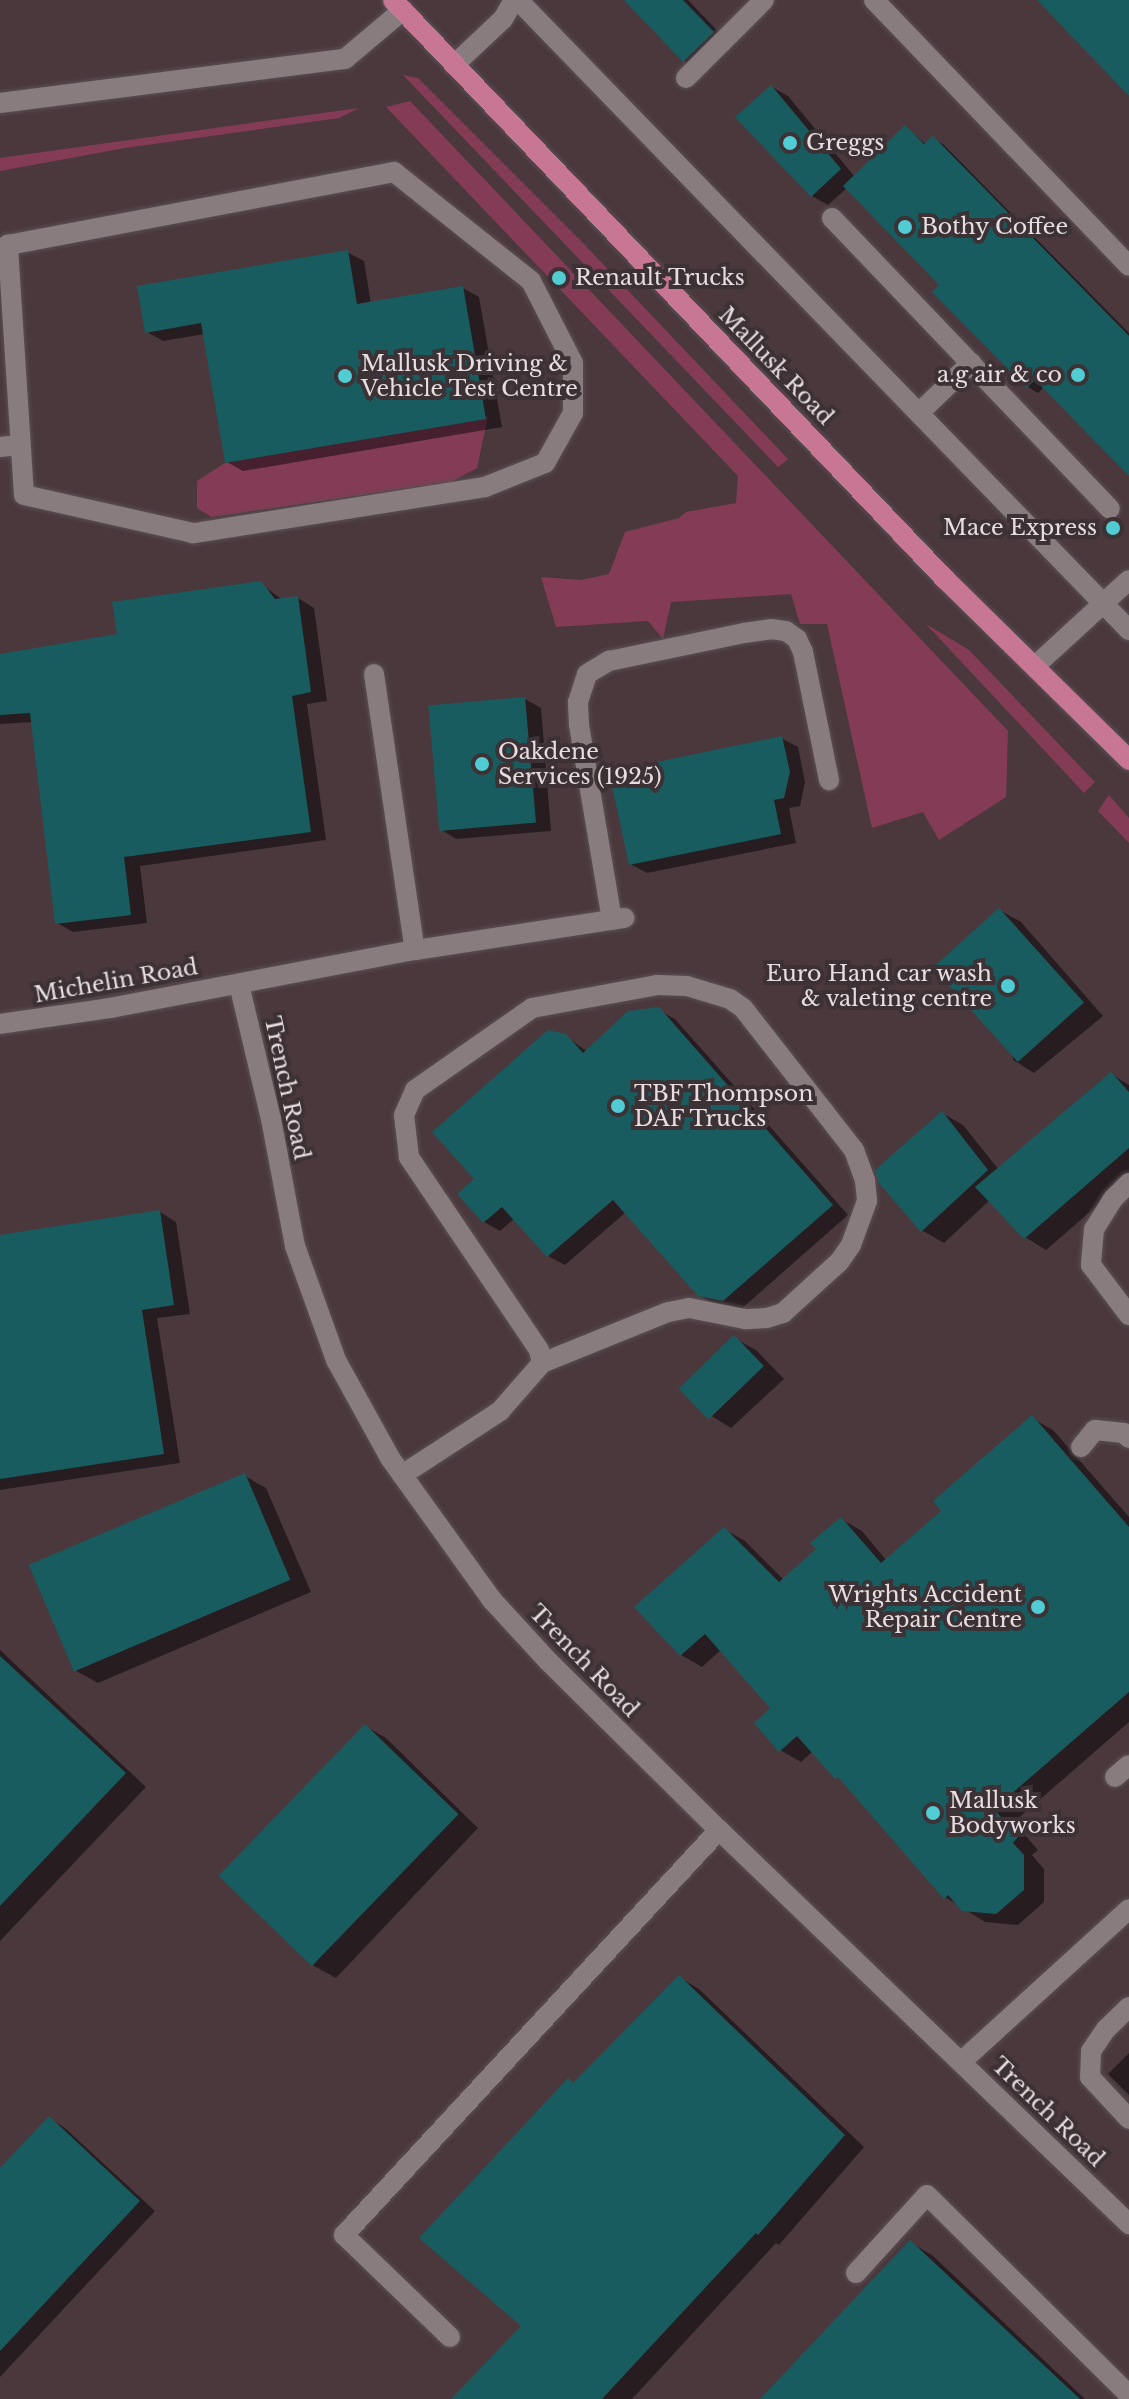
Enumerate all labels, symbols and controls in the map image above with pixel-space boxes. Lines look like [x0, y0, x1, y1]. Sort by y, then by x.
place label: Greggs [806, 130, 884, 156]
marker: Greggs [781, 134, 799, 152]
place label: Bothy Coffee [921, 214, 1069, 240]
marker: Bothy Coffee [896, 218, 914, 236]
place label: Renault Trucks [575, 265, 745, 291]
marker: Renault Trucks [550, 269, 568, 287]
street label: Mallusk Road [713, 302, 839, 430]
place label: Mallusk Driving & Vehicle Test Centre [361, 350, 579, 402]
place label: a.g air & co [936, 362, 1062, 388]
marker: a.g air & co [1069, 366, 1087, 384]
marker: Mallusk Driving & Vehicle Test Centre [336, 367, 354, 385]
place label: Mace Express [943, 515, 1097, 541]
marker: Mace Express [1104, 519, 1122, 537]
place label: Oakdene Services (1925) [498, 738, 662, 790]
marker: Oakdene Services (1925) [473, 755, 491, 773]
street label: Michelin Road [32, 954, 200, 1008]
place label: Euro Hand car wash & valeting centre [765, 960, 992, 1012]
marker: Euro Hand car wash & valeting centre [999, 977, 1017, 995]
street label: Trench Road [259, 1014, 315, 1162]
place label: TBF Thompson DAF Trucks [634, 1080, 815, 1132]
marker: TBF Thompson DAF Trucks [609, 1097, 627, 1115]
place label: Wrights Accident Repair Centre [828, 1581, 1022, 1632]
marker: Wrights Accident Repair Centre [1029, 1598, 1047, 1616]
street label: Trench Road [524, 1599, 644, 1723]
place label: Mallusk Bodyworks [949, 1787, 1076, 1838]
marker: Mallusk Bodyworks [924, 1804, 942, 1822]
street label: Trench Road [986, 2052, 1110, 2172]

